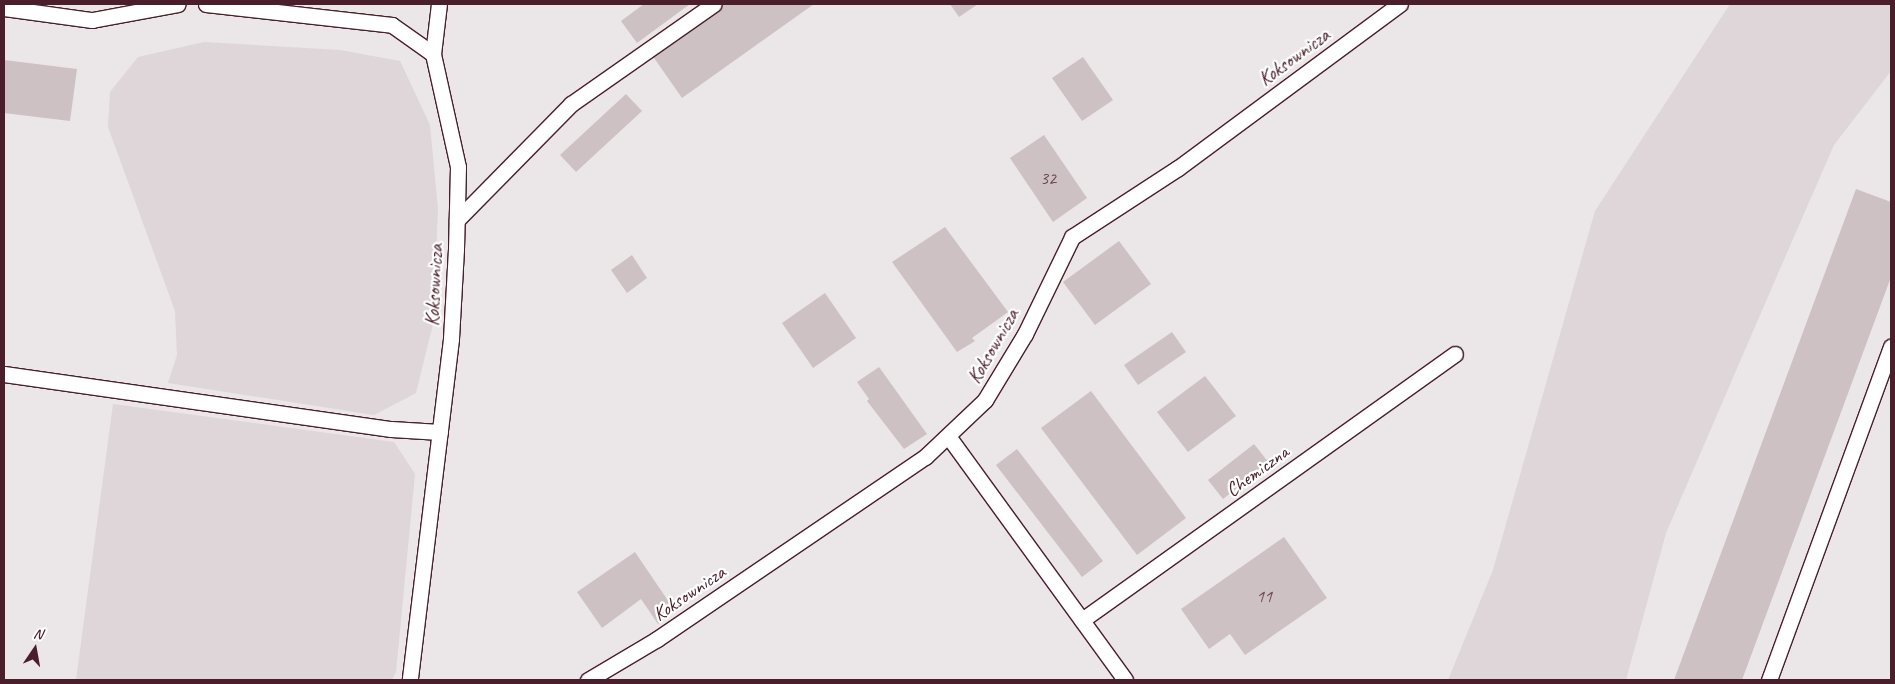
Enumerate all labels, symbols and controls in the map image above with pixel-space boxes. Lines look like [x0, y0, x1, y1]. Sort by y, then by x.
street label: Koksownicza [1254, 23, 1334, 91]
house number: 32 [1040, 167, 1056, 189]
street label: Koksownicza [420, 243, 448, 327]
street label: Koksownicza [962, 304, 1024, 388]
street label: Chemiczna [1221, 440, 1293, 502]
street label: Koksownicza [648, 560, 730, 626]
house number: 11 [1256, 585, 1272, 607]
north arrow [10, 624, 60, 674]
text: N [32, 625, 44, 643]

